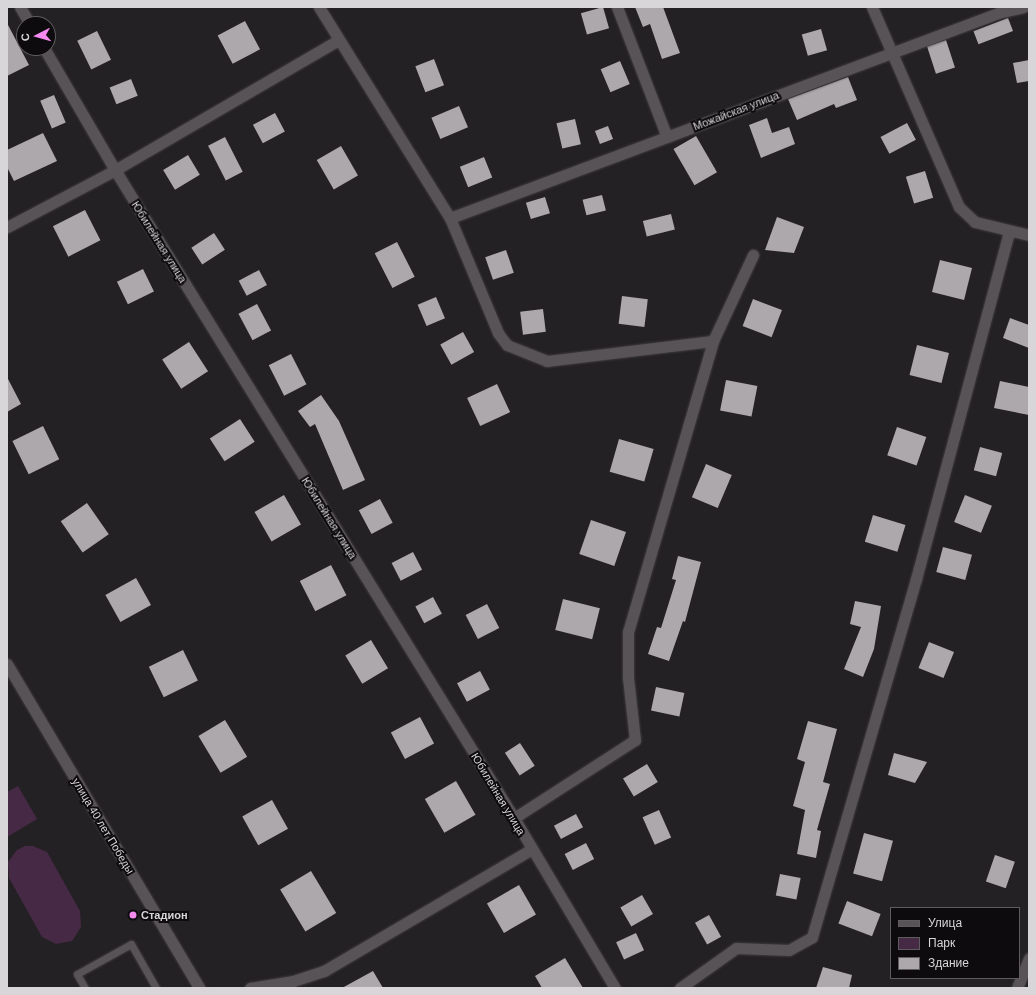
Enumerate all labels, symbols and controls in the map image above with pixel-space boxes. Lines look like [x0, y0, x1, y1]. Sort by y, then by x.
north arrow [16, 16, 56, 56]
text: С [19, 33, 31, 42]
street label: Можайская улица [691, 89, 781, 133]
street label: Юбилейная улица [129, 199, 189, 285]
street label: Юбилейная улица [299, 475, 359, 561]
street label: Юбилейная улица [468, 750, 528, 838]
street label: улица 40 лет Победы [69, 776, 137, 876]
legend [890, 907, 1020, 979]
place label: Стадион [141, 908, 188, 922]
marker: Стадион [128, 910, 138, 920]
text: Улица [928, 916, 962, 930]
text: Парк [928, 936, 955, 950]
text: Здание [928, 956, 969, 970]

